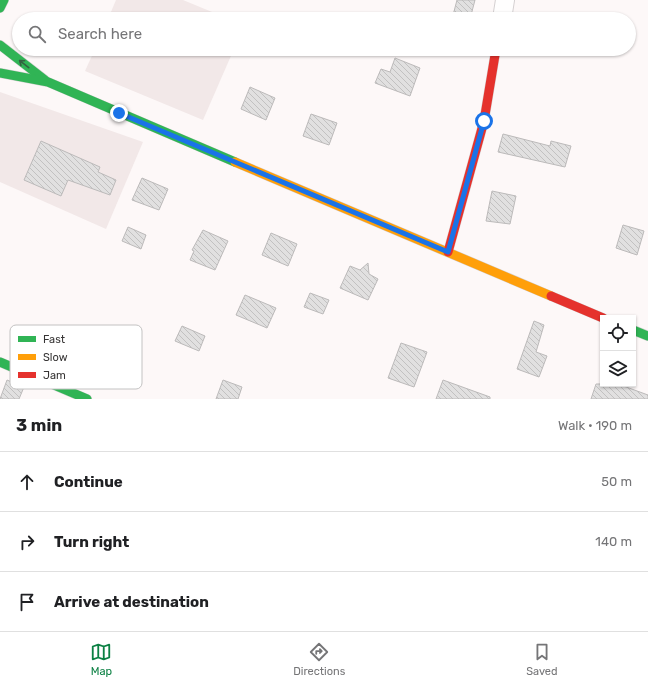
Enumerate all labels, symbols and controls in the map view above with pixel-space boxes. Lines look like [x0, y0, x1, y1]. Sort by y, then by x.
search box [12, 12, 636, 56]
icon: search [26, 23, 48, 45]
text: Search here [58, 25, 142, 43]
one-way arrow [18, 59, 29, 68]
route end [110, 104, 128, 122]
route start [475, 112, 493, 130]
map controls [600, 315, 636, 387]
button: locate [600, 315, 636, 351]
legend [10, 325, 142, 389]
text: Fast [43, 333, 66, 346]
text: Slow [43, 351, 68, 364]
button: layers [600, 351, 636, 387]
text: Jam [43, 369, 66, 382]
text: 3 min [16, 415, 62, 435]
text: Walk · 190 m [558, 418, 632, 433]
icon: ahead [16, 471, 38, 493]
text: Continue [54, 473, 123, 491]
text: 50 m [601, 474, 632, 489]
icon: right [16, 531, 38, 553]
text: Turn right [54, 533, 129, 551]
text: 140 m [595, 534, 632, 549]
icon: arrive [16, 591, 38, 613]
text: Arrive at destination [54, 593, 209, 611]
tab: Map [90, 641, 112, 678]
tab: Directions [293, 641, 345, 678]
tab: Saved [526, 641, 558, 678]

